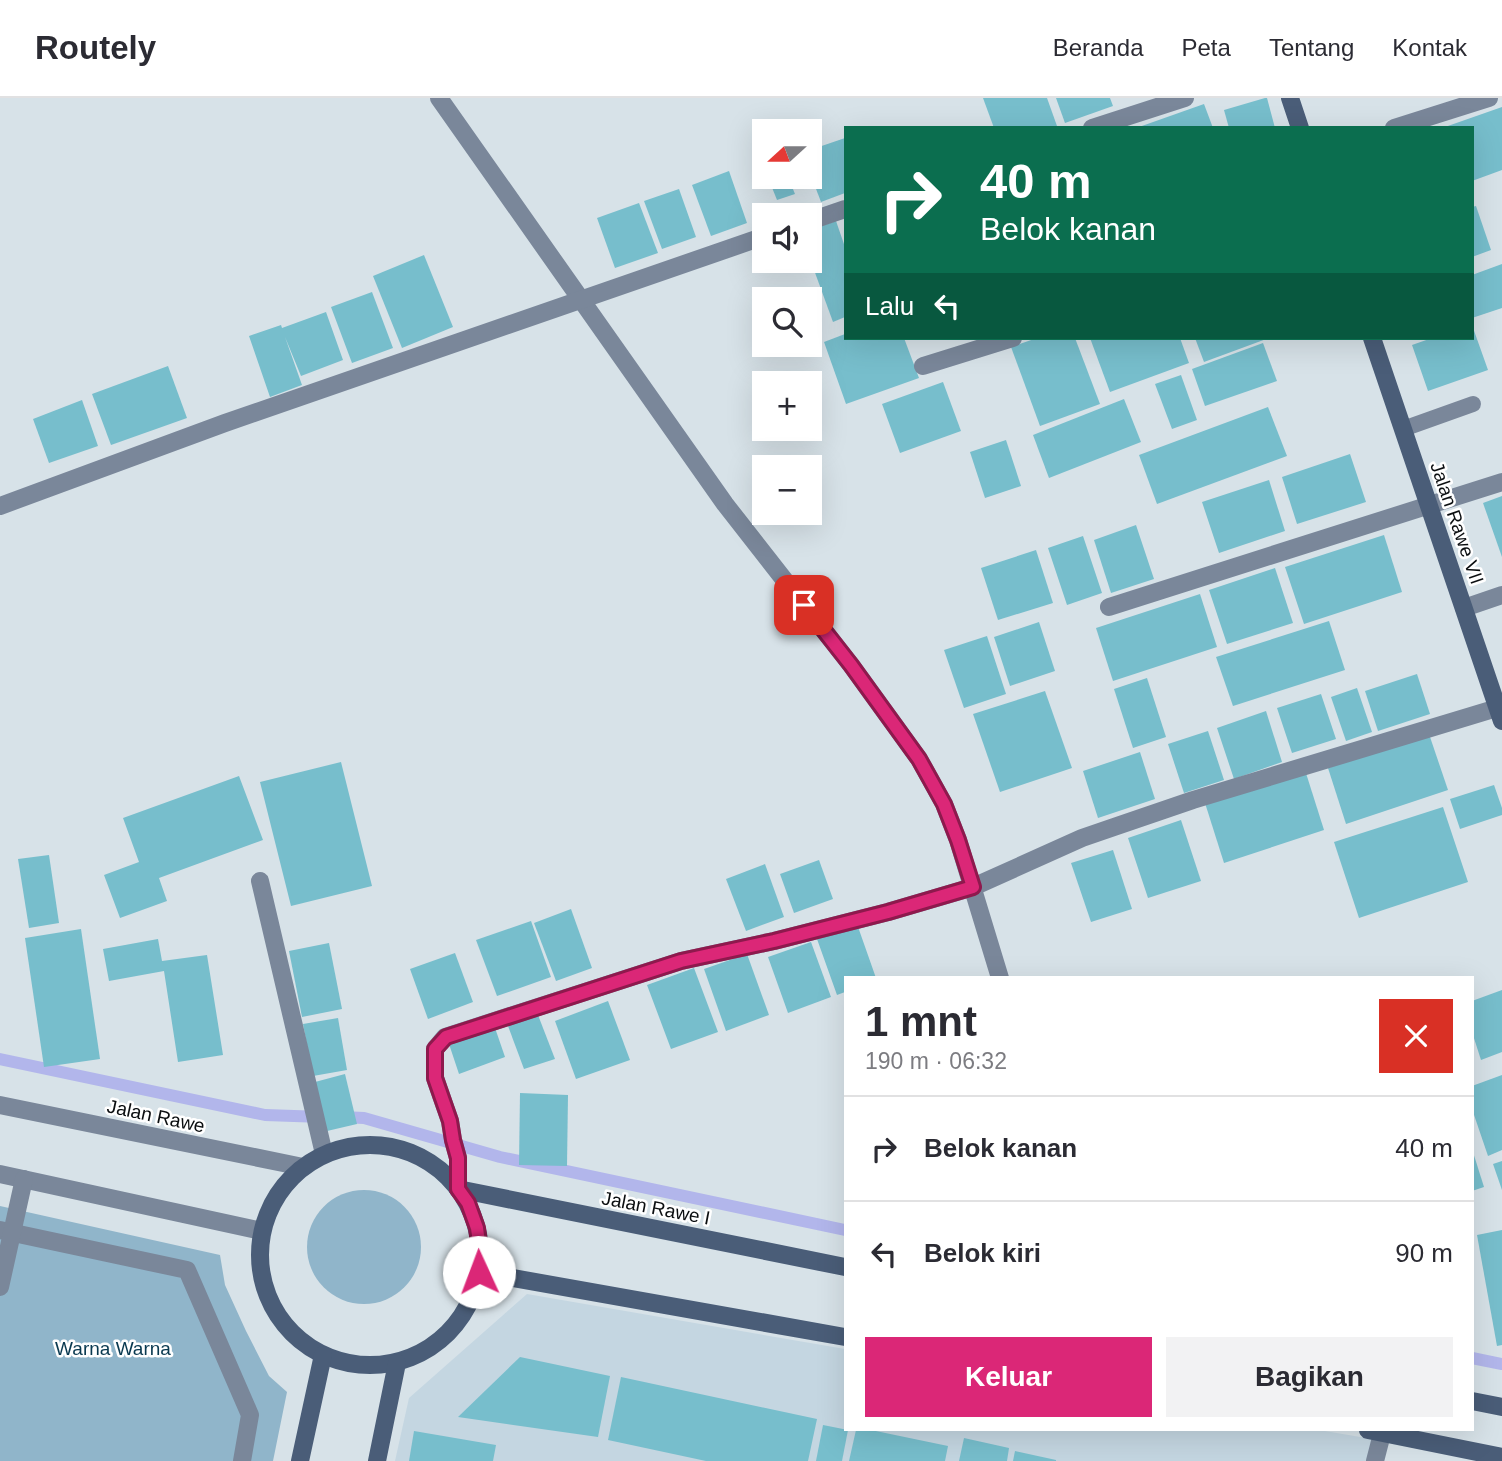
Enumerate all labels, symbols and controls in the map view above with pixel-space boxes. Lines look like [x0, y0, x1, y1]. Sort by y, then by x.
text: Routely [35, 29, 156, 66]
text: Beranda [1053, 34, 1144, 61]
text: Peta [1182, 34, 1231, 61]
text: Tentang [1269, 34, 1354, 61]
text: Kontak [1392, 34, 1467, 61]
north arrow [752, 119, 822, 189]
map controls [752, 119, 822, 525]
icon: right [865, 154, 956, 245]
text: 40 m [980, 154, 1092, 208]
button: sound [752, 203, 822, 273]
text: Belok kanan [980, 211, 1156, 247]
button: search [752, 287, 822, 357]
icon: left [928, 287, 966, 325]
text: Lalu [865, 291, 914, 321]
button: + [752, 371, 822, 441]
button: − [752, 455, 822, 525]
street label: Jalan Rawe VII [1426, 459, 1488, 587]
pin [774, 575, 834, 635]
icon: arrive [785, 586, 823, 624]
text: 1 mnt [865, 998, 977, 1045]
button: close [1379, 999, 1453, 1073]
text: 190 m · 06:32 [865, 1048, 1007, 1074]
street label: Jalan Rawe [105, 1095, 207, 1137]
icon: right [865, 1130, 903, 1168]
text: Belok kanan [924, 1133, 1077, 1163]
text: 40 m [1395, 1133, 1453, 1163]
street label: Jalan Rawe I [600, 1187, 712, 1229]
position arrow [442, 1235, 516, 1309]
icon: left [865, 1235, 903, 1273]
text: Belok kiri [924, 1238, 1041, 1268]
text: 90 m [1395, 1238, 1453, 1268]
button: Keluar [865, 1337, 1152, 1417]
button: Bagikan [1166, 1337, 1453, 1417]
park label: Warna Warna [55, 1338, 171, 1359]

